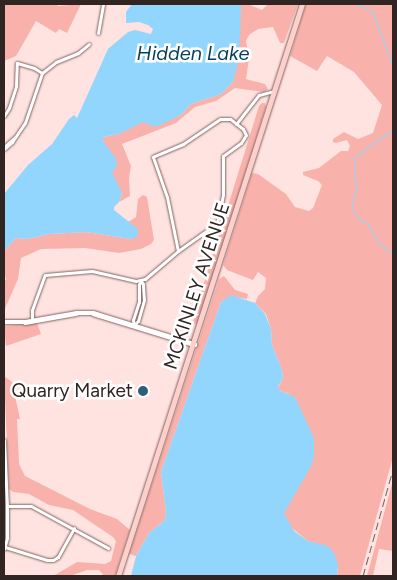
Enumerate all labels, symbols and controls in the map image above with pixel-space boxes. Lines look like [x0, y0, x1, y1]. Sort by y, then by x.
water label: Hidden Lake [137, 41, 249, 65]
street label: MCKINLEY AVENUE [159, 200, 235, 372]
place label: Quarry Market [12, 380, 133, 402]
marker: Quarry Market [137, 385, 149, 397]

